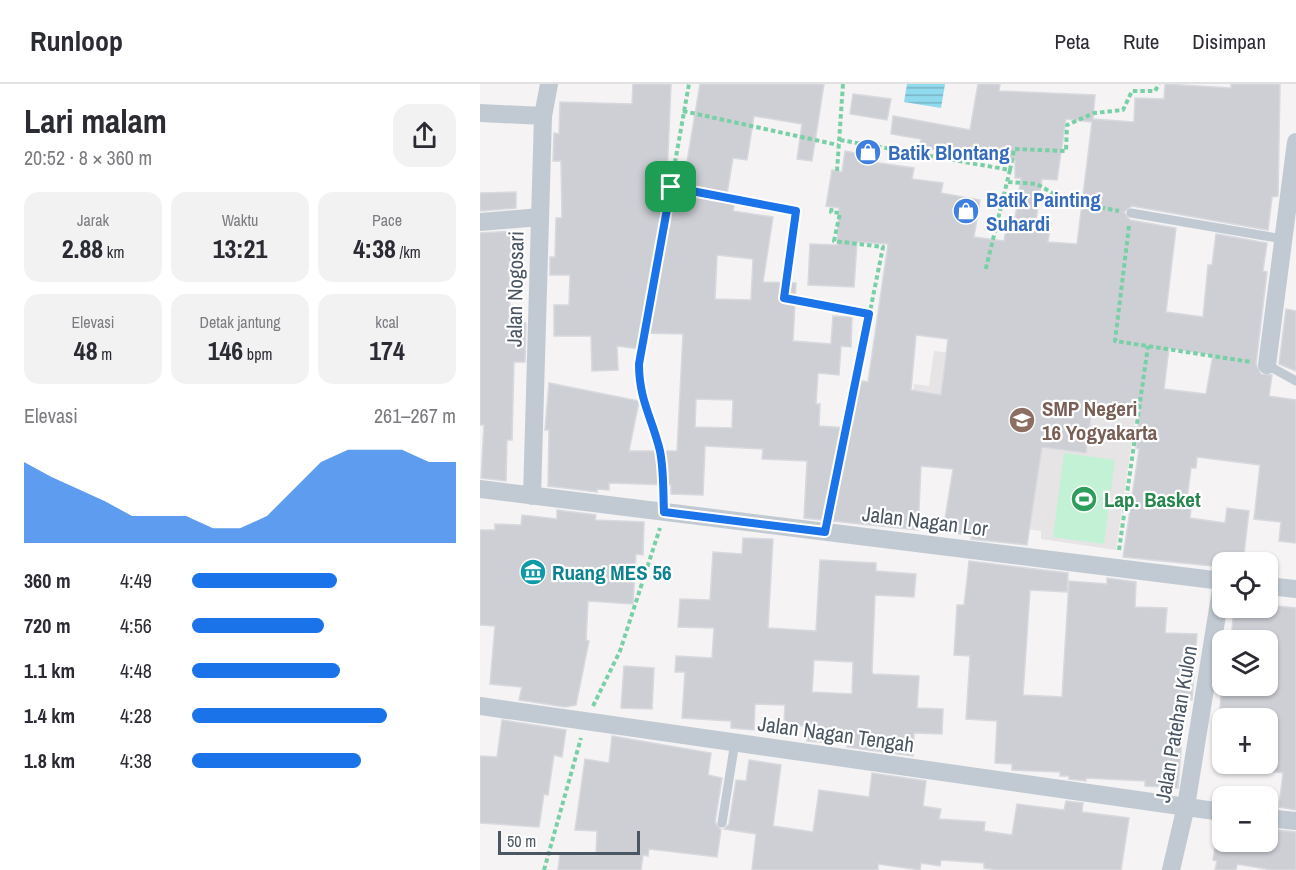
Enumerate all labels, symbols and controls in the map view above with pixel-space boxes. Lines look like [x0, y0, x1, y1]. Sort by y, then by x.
text: Runloop [30, 22, 123, 60]
text: Peta [1054, 27, 1090, 56]
text: Rute [1123, 27, 1159, 56]
text: Disimpan [1192, 27, 1266, 56]
text: Lari malam [24, 99, 167, 143]
button: share [393, 104, 456, 167]
shop icon: Batik Blontang [853, 137, 883, 167]
place label: Batik Blontang [888, 138, 1010, 167]
text: 20:52 · 8 × 360 m [24, 144, 152, 171]
pin [645, 161, 696, 212]
icon: arrive [654, 170, 687, 203]
place label: Batik Painting Suhardi [986, 185, 1101, 238]
shop icon: Batik Painting Suhardi [951, 196, 981, 226]
text: Jarak [77, 209, 109, 231]
text: Waktu [222, 209, 258, 231]
text: Pace [372, 209, 402, 231]
text: 2.88 [62, 231, 103, 266]
text: 13:21 [213, 231, 267, 266]
text: 4:38 [353, 231, 396, 266]
street label: Jalan Nogosari [499, 231, 531, 347]
text: km [103, 241, 124, 263]
text: /km [396, 241, 421, 263]
text: Elevasi [71, 311, 115, 333]
text: Detak jantung [200, 311, 280, 333]
text: kcal [375, 311, 399, 333]
text: 48 [74, 333, 98, 368]
text: 146 [208, 333, 243, 368]
text: 174 [369, 333, 405, 368]
text: m [98, 343, 112, 365]
text: bpm [243, 343, 272, 365]
place label: SMP Negeri 16 Yogyakarta [1042, 394, 1158, 447]
text: Elevasi [24, 402, 78, 429]
text: 261–267 m [374, 402, 456, 429]
school or university icon: SMP Negeri 16 Yogyakarta [1007, 405, 1037, 435]
sports icon: Lap. Basket [1069, 484, 1099, 514]
place label: Lap. Basket [1104, 485, 1201, 514]
street label: Jalan Nagan Lor [861, 499, 990, 543]
map controls [1212, 552, 1278, 852]
button: locate [1212, 552, 1278, 618]
museum icon: Ruang MES 56 [518, 557, 548, 587]
place label: Ruang MES 56 [552, 558, 672, 587]
text: 360 m [24, 567, 71, 594]
text: 4:49 [120, 567, 152, 594]
text: 720 m [24, 612, 71, 639]
text: 4:56 [120, 612, 152, 639]
button: layers [1212, 630, 1278, 696]
street label: Jalan Patehan Kulon [1148, 643, 1204, 805]
text: 1.1 km [24, 657, 75, 684]
text: 4:48 [120, 657, 152, 684]
text: 1.4 km [24, 702, 75, 729]
text: 4:28 [120, 702, 152, 729]
button: + [1212, 708, 1278, 774]
street label: Jalan Nagan Tengah [756, 709, 916, 759]
text: 1.8 km [24, 747, 75, 774]
text: 4:38 [120, 747, 152, 774]
button: − [1212, 786, 1278, 852]
scale bar [498, 828, 640, 856]
text: 50 m [507, 830, 536, 852]

